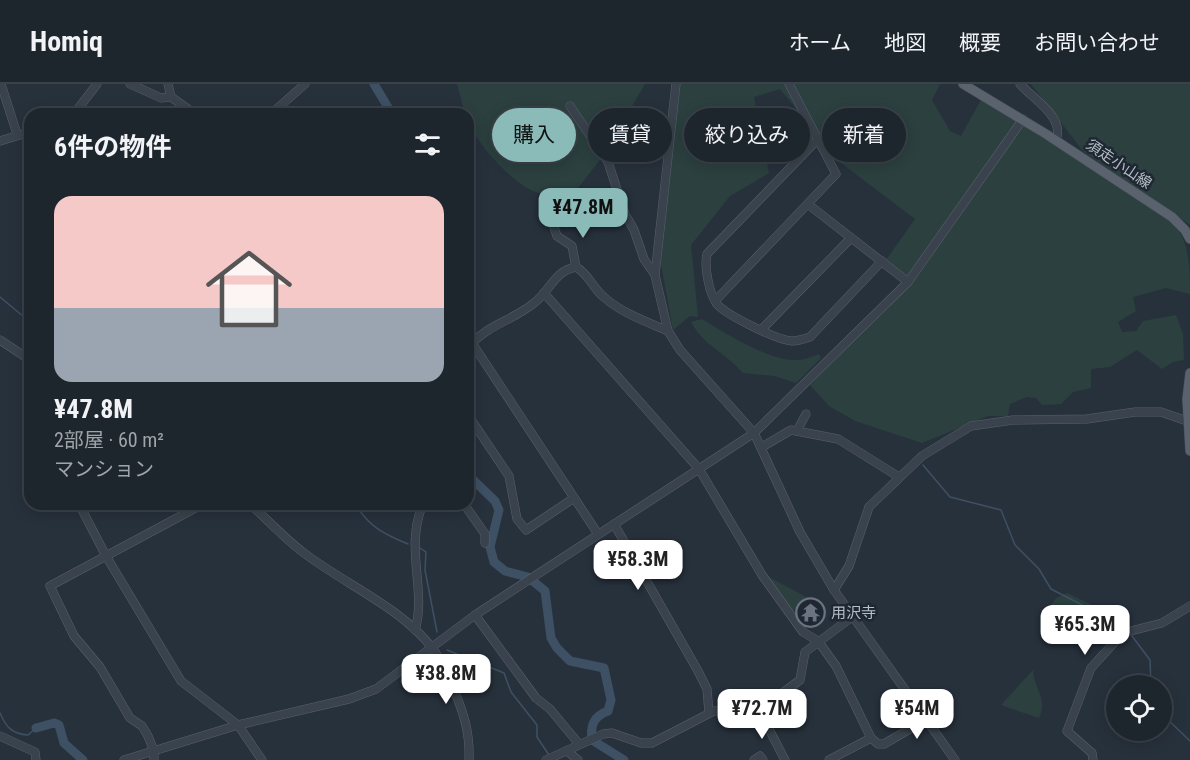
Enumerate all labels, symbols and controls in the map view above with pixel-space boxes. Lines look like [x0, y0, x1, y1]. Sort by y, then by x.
text: Homiq [30, 25, 103, 58]
text: ホーム [789, 31, 851, 55]
text: 地図 [884, 31, 926, 55]
text: 概要 [959, 31, 1001, 55]
text: お問い合わせ [1034, 31, 1160, 55]
chip: 購入 [492, 108, 576, 162]
chip: 賃貸 [588, 108, 672, 162]
chip: 絞り込み [684, 108, 810, 162]
chip: 新着 [822, 108, 906, 162]
icon: filters [411, 128, 444, 161]
text: 6件の物件 [54, 132, 171, 162]
street label: 須走小山線 [1083, 136, 1155, 192]
pin: ¥47.8M [534, 188, 632, 239]
text: ¥47.8M [553, 195, 613, 219]
icon: home [195, 235, 303, 343]
text: ¥47.8M [54, 394, 133, 424]
text: 2部屋 · 60 m² [54, 428, 164, 452]
text: マンション [54, 457, 154, 481]
pin: ¥58.3M [589, 540, 687, 591]
text: ¥58.3M [608, 547, 668, 571]
temple icon: 用沢寺 [794, 597, 826, 629]
place label: 用沢寺 [831, 604, 876, 622]
pin: ¥65.3M [1036, 605, 1134, 656]
text: ¥65.3M [1055, 612, 1115, 636]
pin: ¥38.8M [397, 654, 495, 705]
text: ¥38.8M [416, 661, 476, 685]
map controls [1106, 675, 1172, 741]
button: locate [1106, 675, 1172, 741]
pin: ¥72.7M [713, 689, 811, 740]
pin: ¥54M [881, 689, 953, 740]
text: ¥72.7M [732, 696, 792, 720]
text: ¥54M [895, 696, 939, 720]

